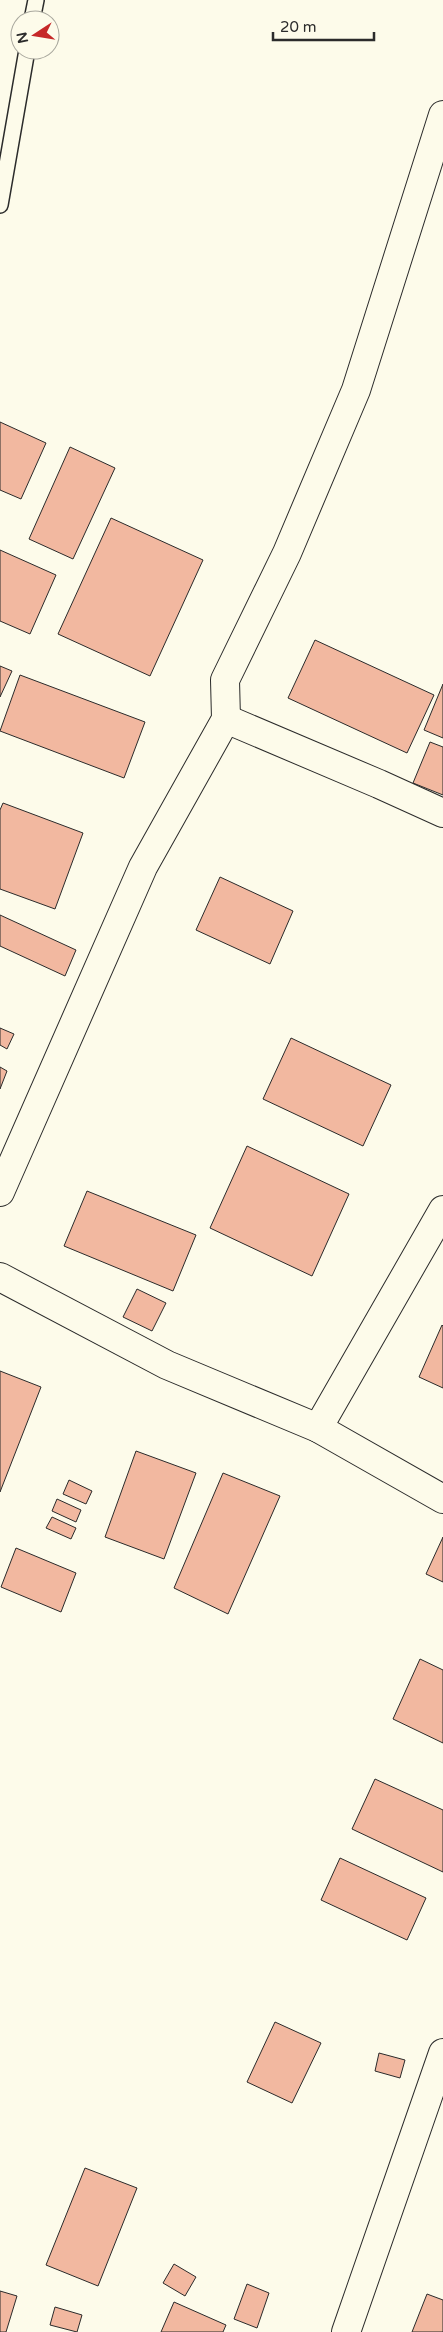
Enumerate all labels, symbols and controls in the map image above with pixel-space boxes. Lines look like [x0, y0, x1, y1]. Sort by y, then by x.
north arrow [10, 10, 60, 60]
scale bar [273, 10, 374, 42]
text: 20 m [280, 18, 317, 36]
text: N [13, 30, 32, 45]

